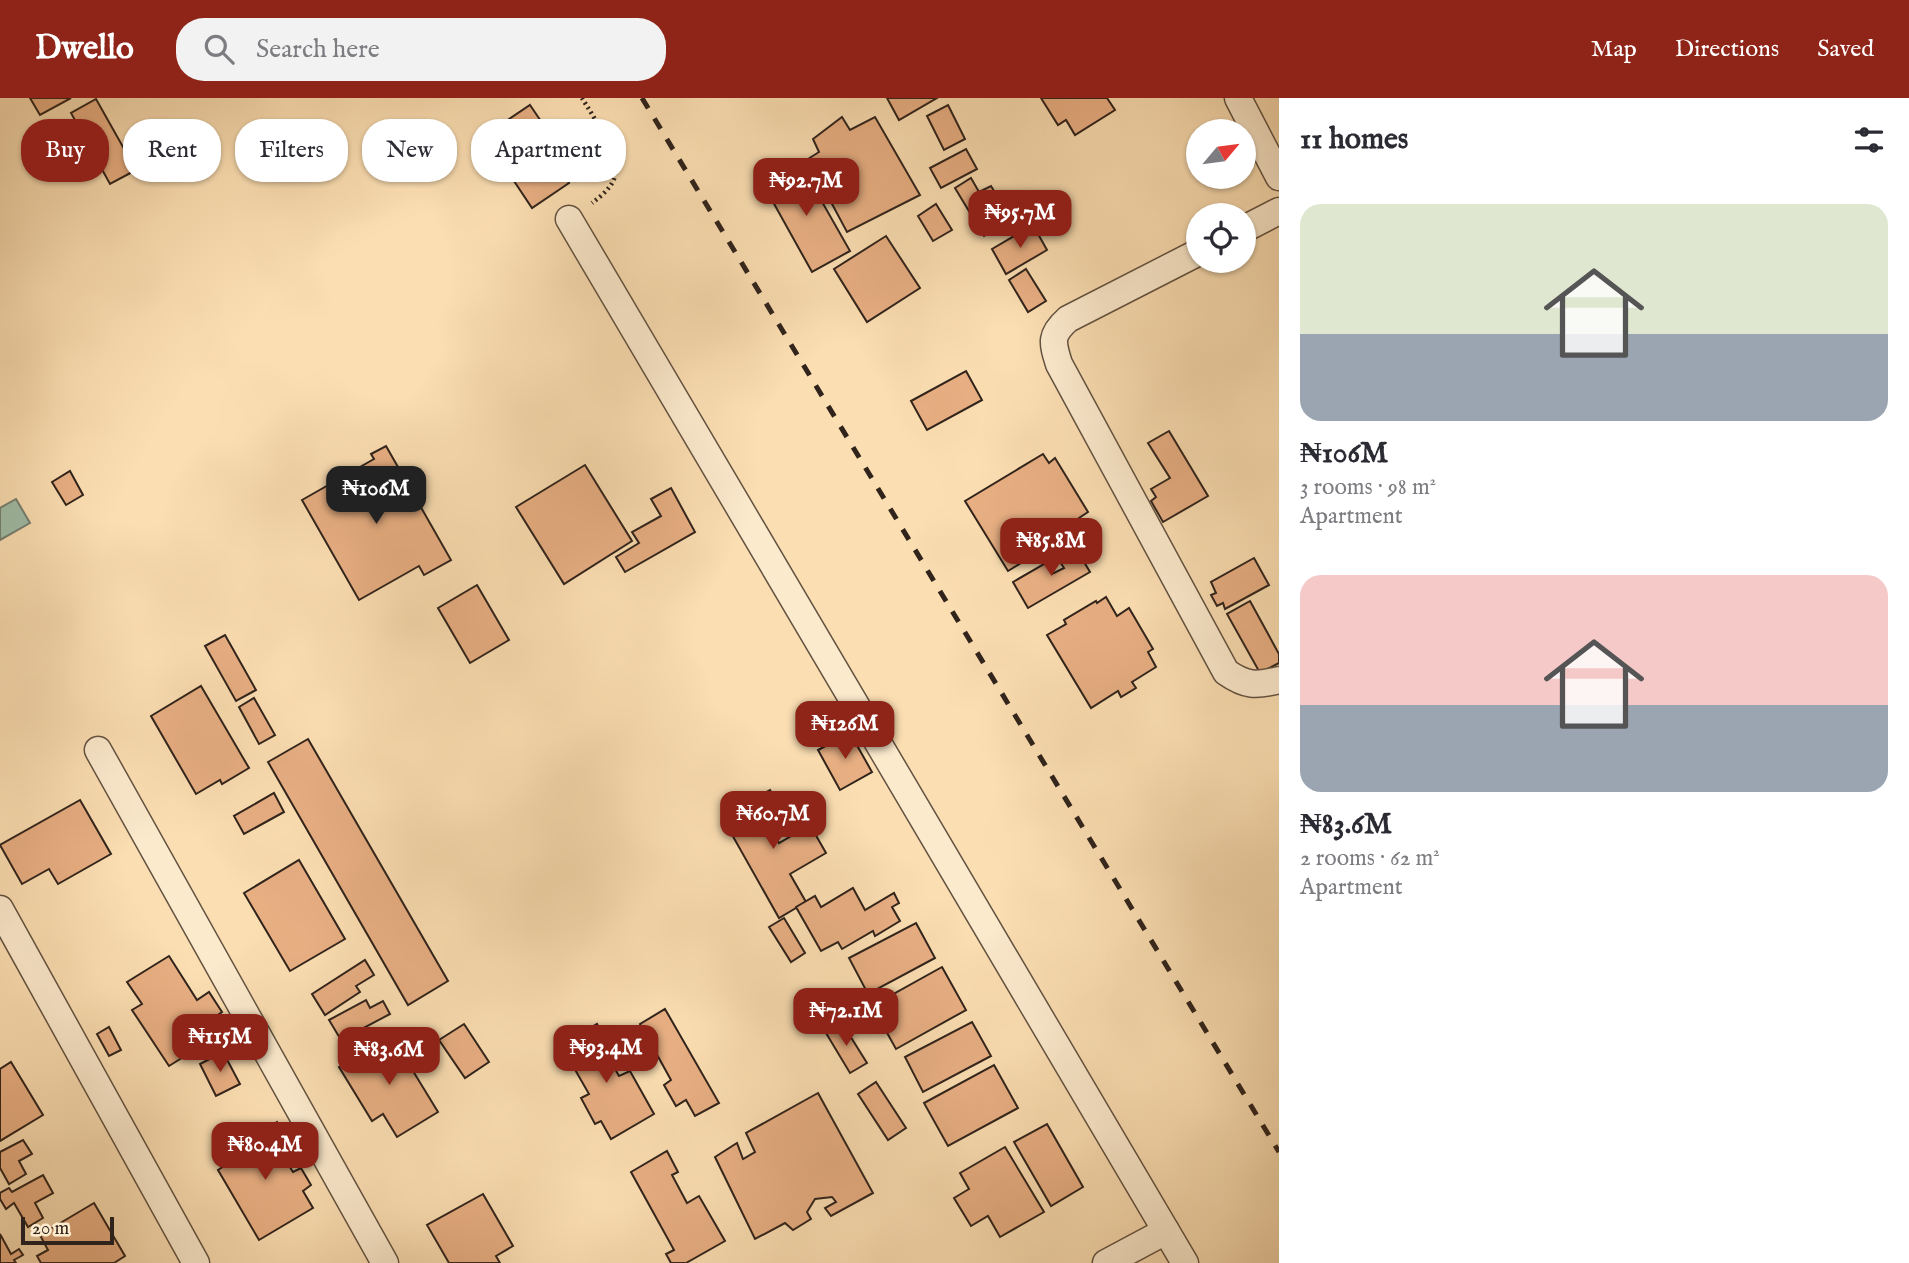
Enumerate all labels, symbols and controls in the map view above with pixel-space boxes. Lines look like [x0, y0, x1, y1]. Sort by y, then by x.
search box [176, 18, 666, 81]
text: Dwello [35, 28, 134, 70]
icon: search [200, 30, 238, 68]
text: Search here [256, 33, 380, 66]
text: Map [1591, 34, 1637, 65]
text: Directions [1675, 34, 1779, 65]
text: Saved [1817, 34, 1874, 65]
chip: Buy [21, 119, 109, 182]
chip: Rent [123, 119, 221, 182]
chip: Filters [235, 119, 348, 182]
chip: New [362, 119, 457, 182]
chip: Apartment [471, 119, 626, 182]
north arrow [1186, 119, 1256, 189]
map controls [1186, 119, 1256, 273]
text: 11 homes [1300, 121, 1408, 159]
icon: filters [1850, 121, 1888, 159]
pin: ₦92.7M [749, 158, 863, 218]
text: ₦92.7M [769, 166, 843, 195]
pin: ₦95.7M [963, 190, 1077, 250]
text: ₦95.7M [984, 198, 1056, 227]
button: locate [1186, 203, 1256, 273]
icon: home [1531, 250, 1657, 376]
text: ₦106M [1300, 435, 1388, 473]
pin: ₦106M [327, 466, 425, 526]
text: 3 rooms · 98 m² [1300, 473, 1436, 502]
text: ₦106M [342, 474, 410, 503]
text: Apartment [1300, 502, 1403, 531]
pin: ₦85.8M [994, 518, 1108, 578]
text: ₦85.8M [1016, 526, 1086, 555]
icon: home [1531, 621, 1657, 747]
pin: ₦126M [796, 702, 894, 761]
text: ₦126M [811, 709, 879, 738]
pin: ₦60.7M [716, 792, 830, 851]
text: ₦60.7M [736, 799, 810, 828]
text: ₦83.6M [1300, 806, 1392, 844]
text: 2 rooms · 62 m² [1300, 844, 1440, 873]
text: Apartment [1300, 873, 1403, 902]
pin: ₦72.1M [789, 988, 903, 1048]
text: ₦72.1M [809, 996, 883, 1025]
pin: ₦115M [171, 1014, 269, 1074]
text: ₦115M [188, 1022, 252, 1051]
pin: ₦93.4M [549, 1026, 663, 1085]
pin: ₦83.6M [332, 1028, 446, 1087]
text: ₦93.4M [569, 1033, 643, 1062]
text: ₦83.6M [354, 1035, 424, 1064]
pin: ₦80.4M [208, 1122, 322, 1182]
text: ₦80.4M [228, 1130, 302, 1159]
scale bar [21, 1214, 114, 1246]
text: 20 m [32, 1217, 69, 1241]

